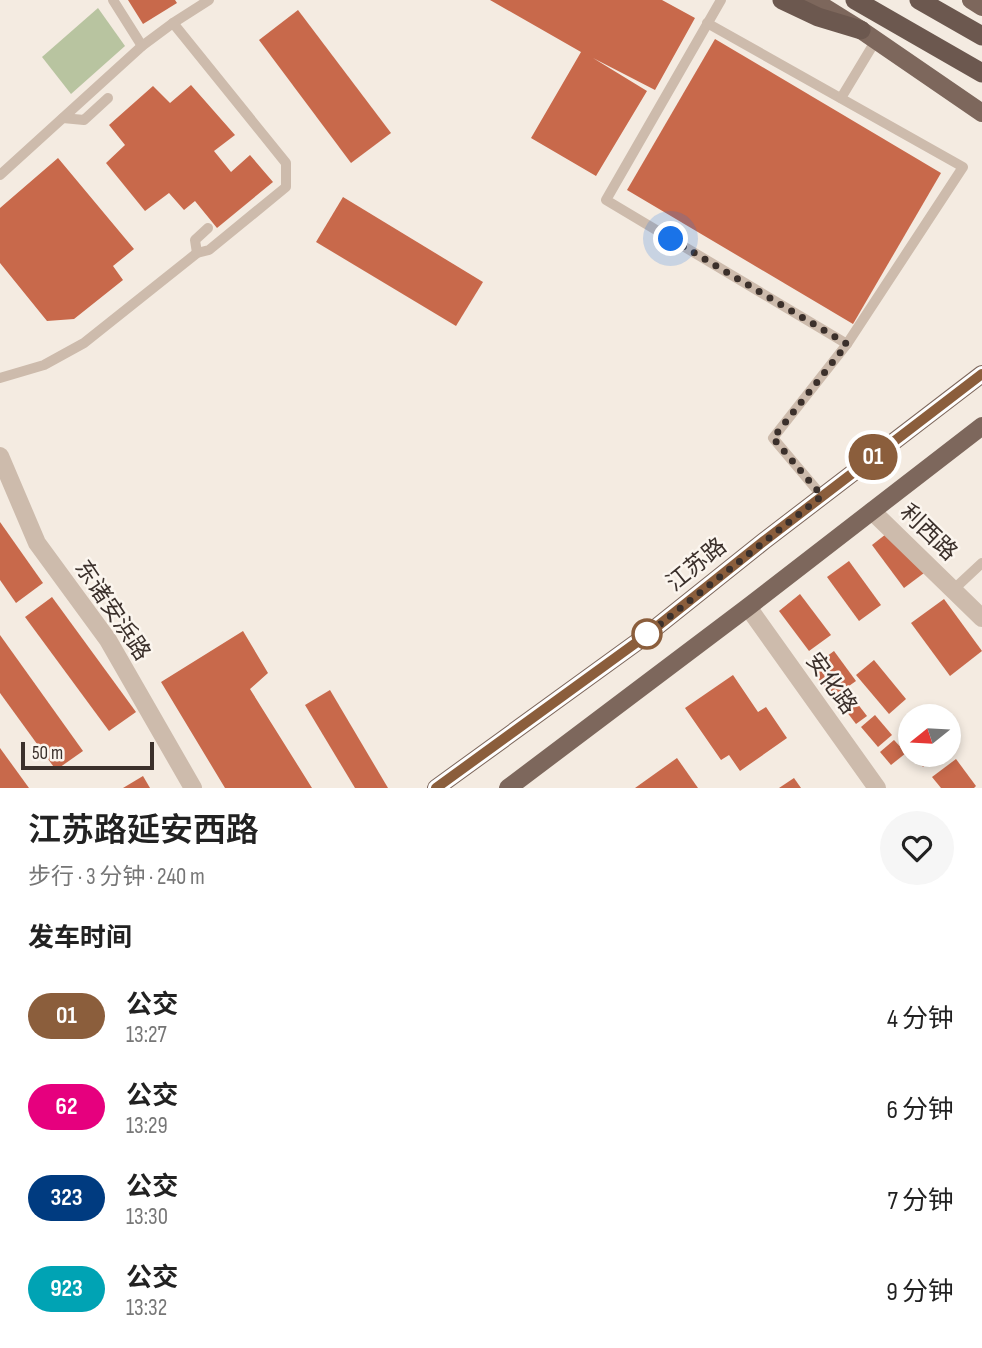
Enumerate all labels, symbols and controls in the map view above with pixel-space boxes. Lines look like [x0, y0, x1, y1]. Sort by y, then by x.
your location [653, 221, 688, 256]
line badge: 01 [842, 434, 904, 480]
text: 01 [863, 442, 883, 471]
street label: 利西路 [894, 499, 963, 567]
street label: 江苏路 [661, 532, 732, 597]
street label: 东诸安浜路 [68, 555, 156, 666]
unlabelled marker [632, 619, 662, 649]
street label: 安化路 [800, 647, 863, 720]
north arrow [898, 704, 961, 766]
map controls [898, 704, 961, 767]
scale bar [21, 739, 154, 771]
text: 50 m [32, 742, 63, 765]
text: 江苏路延安西路 [28, 811, 259, 851]
button: heart [880, 811, 954, 885]
text: 步行 · 3 分钟 · 240 m [28, 863, 205, 891]
text: 发车时间 [28, 923, 132, 954]
text: 公交 [126, 990, 178, 1021]
text: 01 [56, 1001, 77, 1030]
text: 4 分钟 [887, 1004, 954, 1035]
text: 13:27 [126, 1021, 167, 1049]
text: 公交 [126, 1081, 178, 1112]
text: 62 [56, 1092, 77, 1121]
text: 6 分钟 [886, 1095, 954, 1126]
text: 13:29 [126, 1112, 168, 1140]
text: 公交 [126, 1172, 178, 1203]
text: 323 [50, 1183, 83, 1212]
text: 7 分钟 [887, 1186, 954, 1217]
text: 13:30 [126, 1203, 168, 1231]
text: 公交 [126, 1263, 178, 1294]
text: 923 [50, 1274, 83, 1303]
text: 9 分钟 [886, 1277, 954, 1308]
text: 13:32 [126, 1294, 167, 1322]

